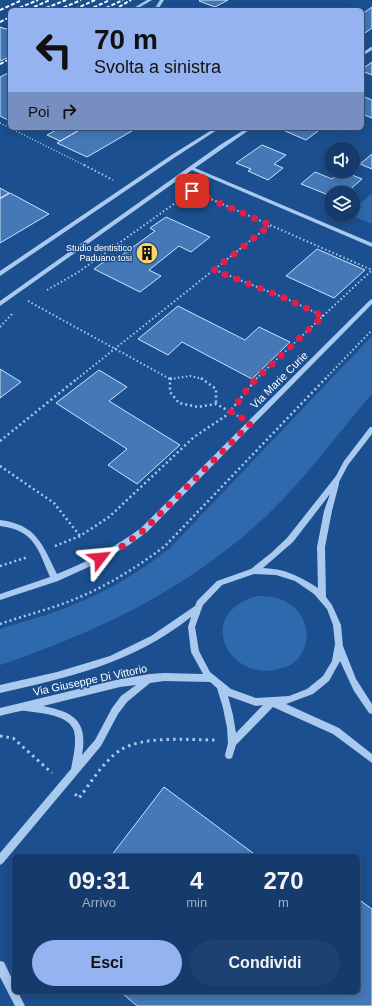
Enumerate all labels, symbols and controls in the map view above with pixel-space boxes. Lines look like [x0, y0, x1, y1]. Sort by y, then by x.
icon: left [28, 24, 80, 76]
text: 70 m [94, 24, 158, 55]
text: Svolta a sinistra [94, 57, 221, 77]
icon: right [58, 100, 80, 122]
text: Poi [28, 103, 50, 120]
map controls [324, 142, 360, 222]
button: sound [324, 142, 360, 178]
pin [175, 174, 209, 208]
icon: arrive [181, 180, 203, 202]
button: layers [324, 186, 360, 222]
building icon: Studio dentistico Paduano tosi [134, 240, 160, 266]
place label: Studio dentistico Paduano tosi [66, 243, 132, 263]
street label: Via Marie Curie [248, 349, 310, 411]
position arrow [79, 537, 121, 579]
street label: Via Giuseppe Di Vittorio [32, 662, 148, 698]
text: 09:31 [68, 867, 130, 894]
text: 4 [190, 867, 203, 894]
text: 270 [264, 867, 304, 894]
text: Arrivo [82, 895, 116, 910]
text: min [186, 895, 207, 910]
text: m [278, 895, 289, 910]
button: Esci [32, 940, 182, 986]
button: Condividi [190, 940, 340, 986]

